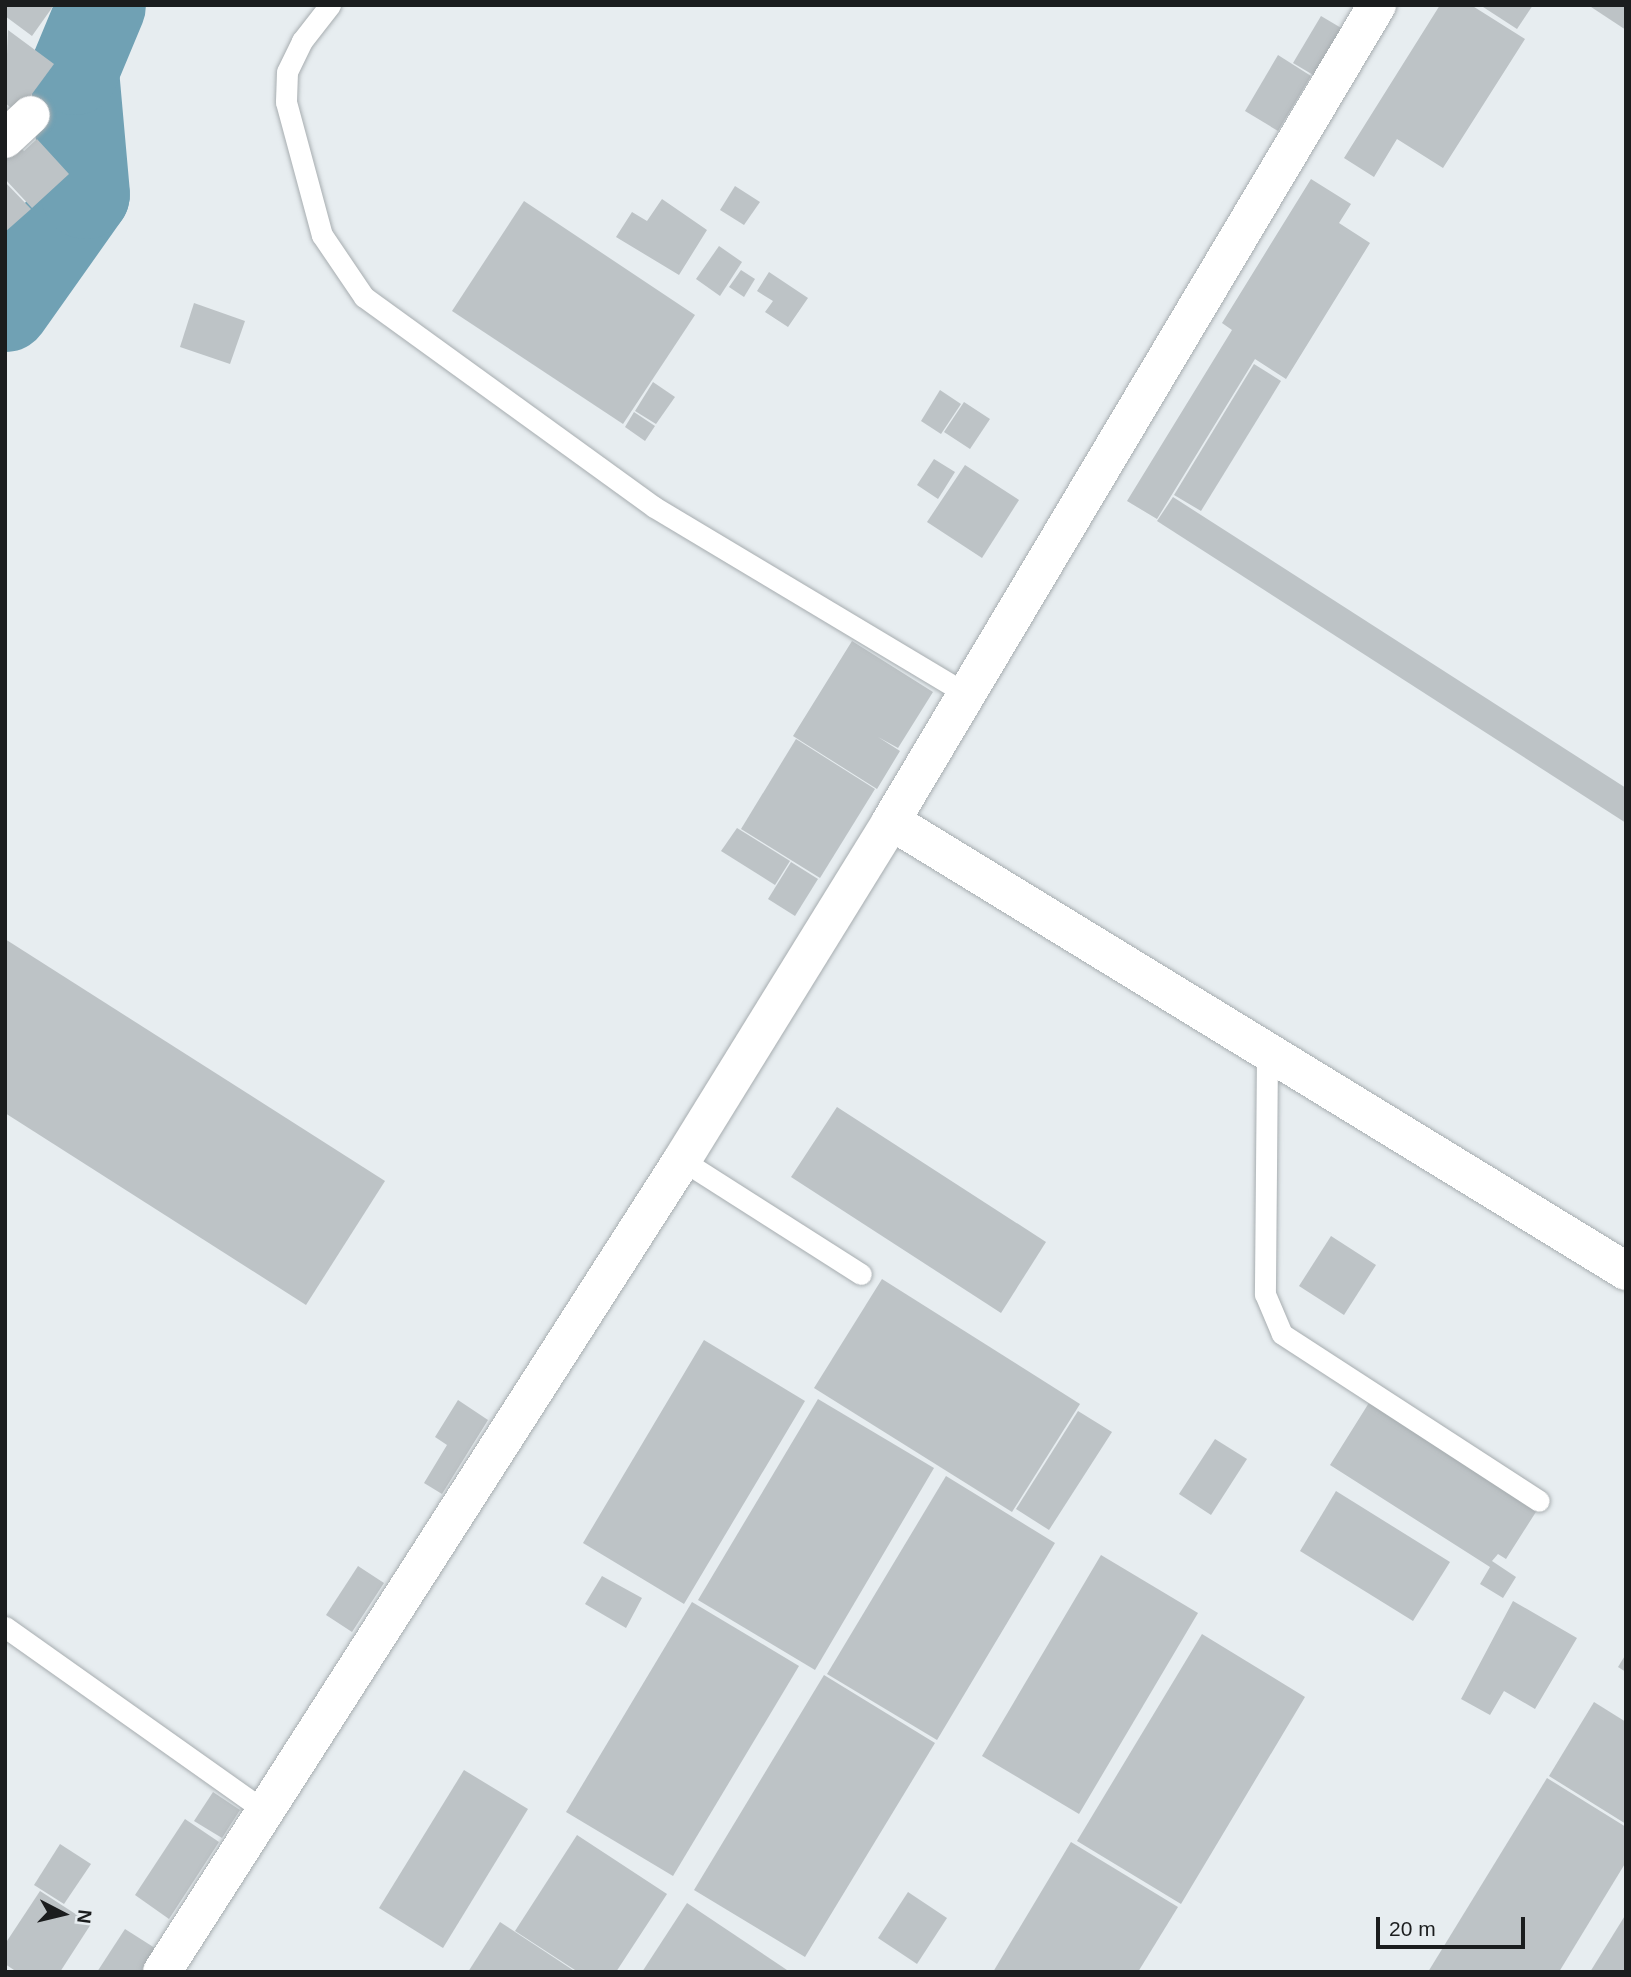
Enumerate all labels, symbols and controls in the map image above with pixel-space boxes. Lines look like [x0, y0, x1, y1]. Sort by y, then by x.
north arrow [28, 1879, 98, 1949]
scale bar [1379, 1904, 1528, 1948]
text: N [73, 1909, 96, 1925]
text: 20 m [1389, 1917, 1436, 1940]

